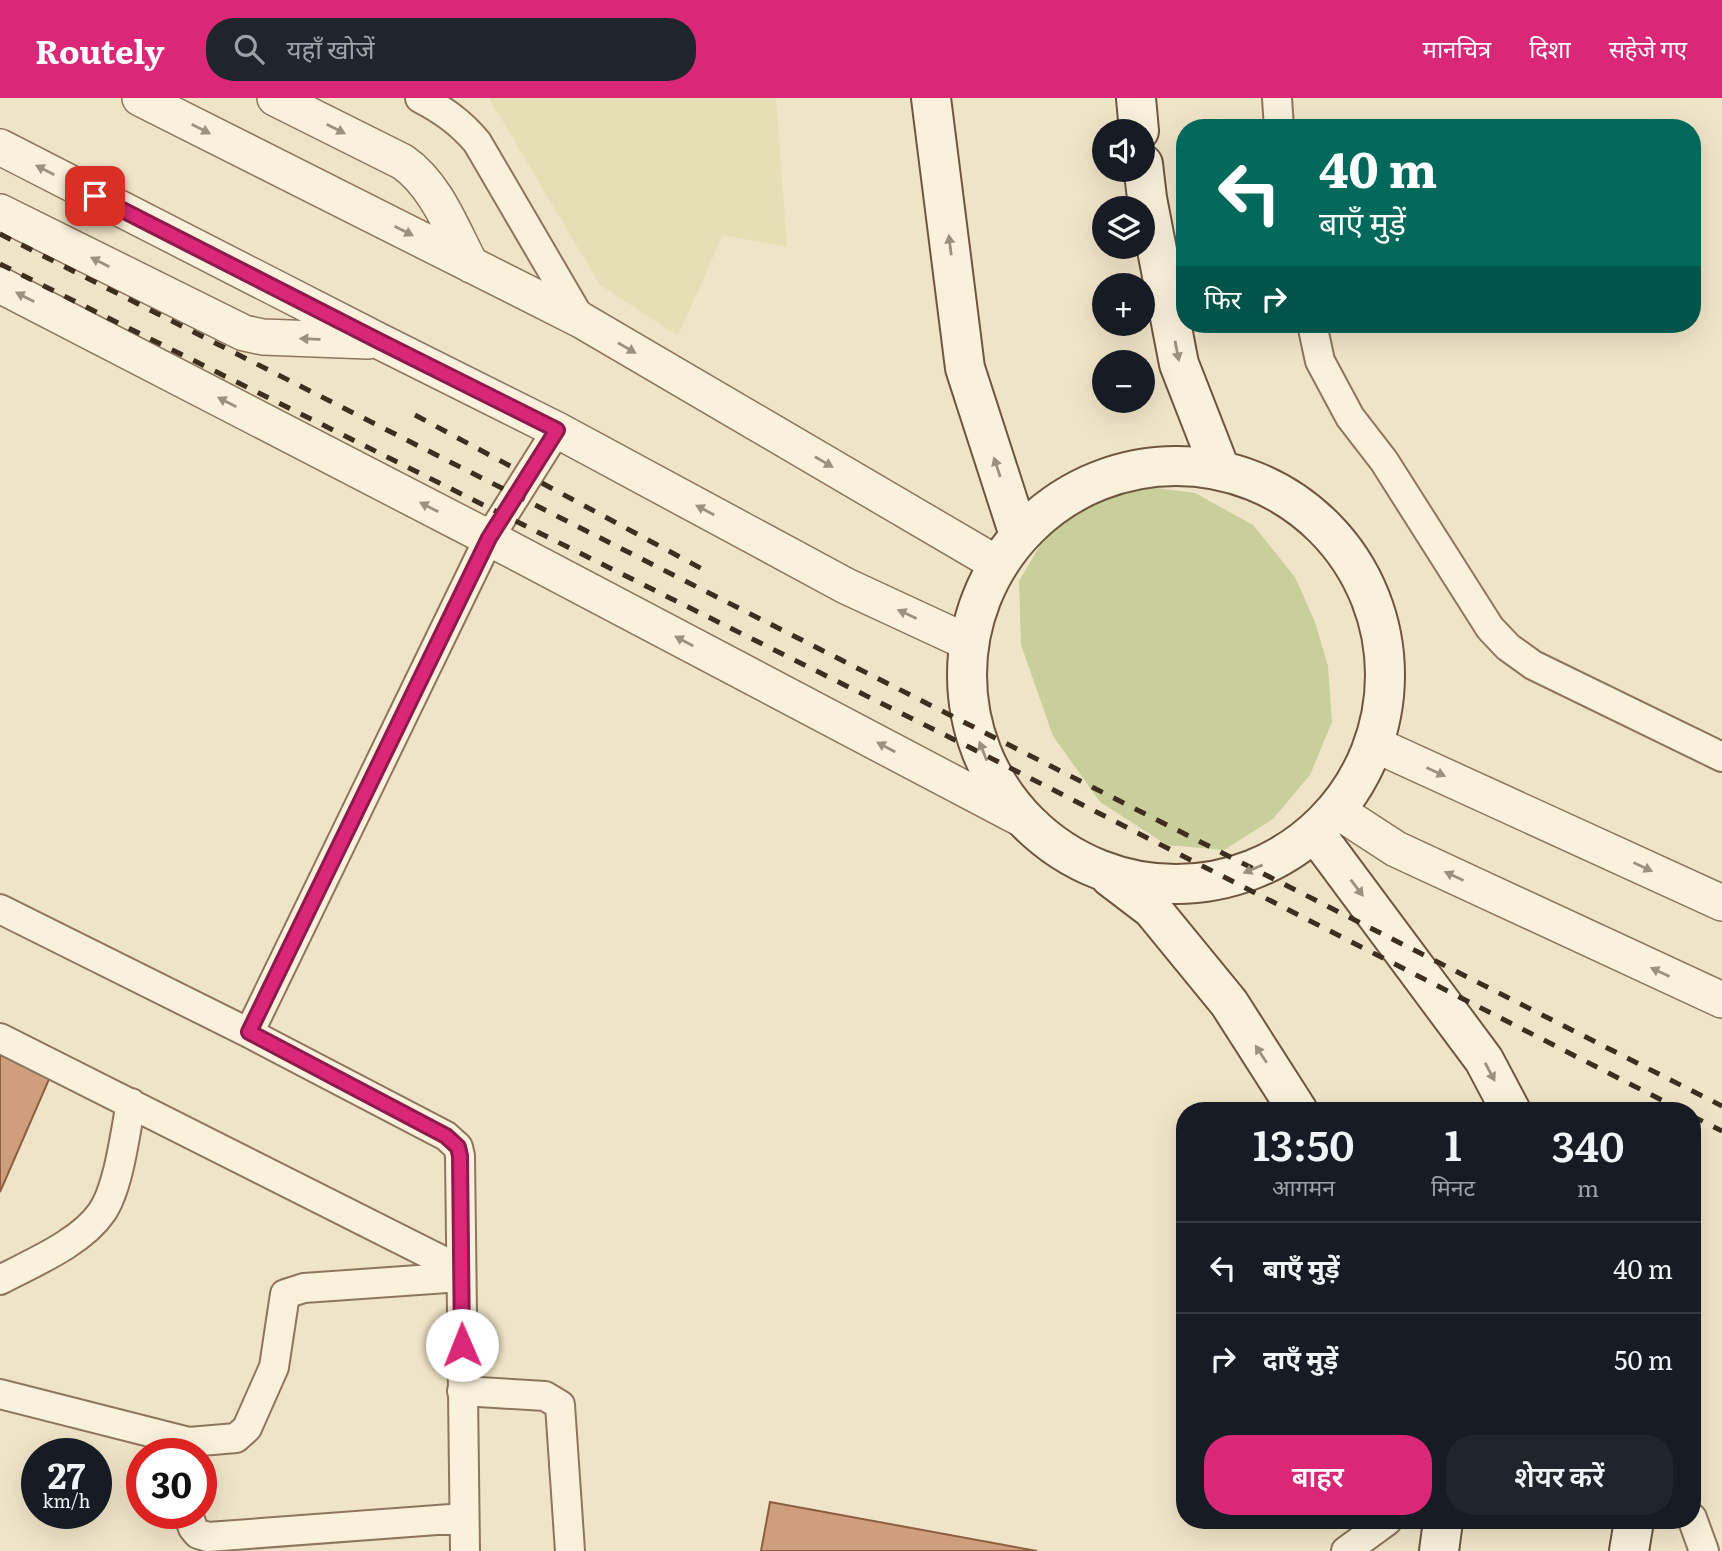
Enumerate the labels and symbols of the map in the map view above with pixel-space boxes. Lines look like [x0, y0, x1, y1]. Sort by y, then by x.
one-way arrow [191, 123, 211, 134]
one-way arrow [326, 123, 346, 134]
one-way arrow [35, 165, 55, 176]
pin [65, 166, 125, 226]
one-way arrow [394, 226, 414, 237]
one-way arrow [944, 234, 955, 256]
one-way arrow [90, 257, 110, 268]
one-way arrow [15, 292, 35, 303]
one-way arrow [299, 333, 321, 345]
one-way arrow [1171, 340, 1182, 362]
one-way arrow [618, 341, 637, 354]
one-way arrow [217, 396, 237, 408]
one-way arrow [814, 456, 833, 469]
one-way arrow [991, 456, 1002, 477]
one-way arrow [418, 501, 438, 513]
one-way arrow [695, 504, 715, 515]
one-way arrow [897, 608, 917, 620]
one-way arrow [675, 635, 694, 647]
one-way arrow [977, 740, 988, 761]
one-way arrow [876, 741, 896, 753]
one-way arrow [1426, 766, 1446, 778]
one-way arrow [1633, 861, 1653, 873]
one-way arrow [1243, 863, 1263, 875]
one-way arrow [1444, 870, 1464, 882]
one-way arrow [1349, 879, 1364, 897]
one-way arrow [1650, 966, 1670, 977]
one-way arrow [1255, 1044, 1268, 1063]
one-way arrow [1484, 1063, 1496, 1083]
position arrow [425, 1308, 499, 1382]
speed limit sign: 30 [126, 1438, 217, 1529]

